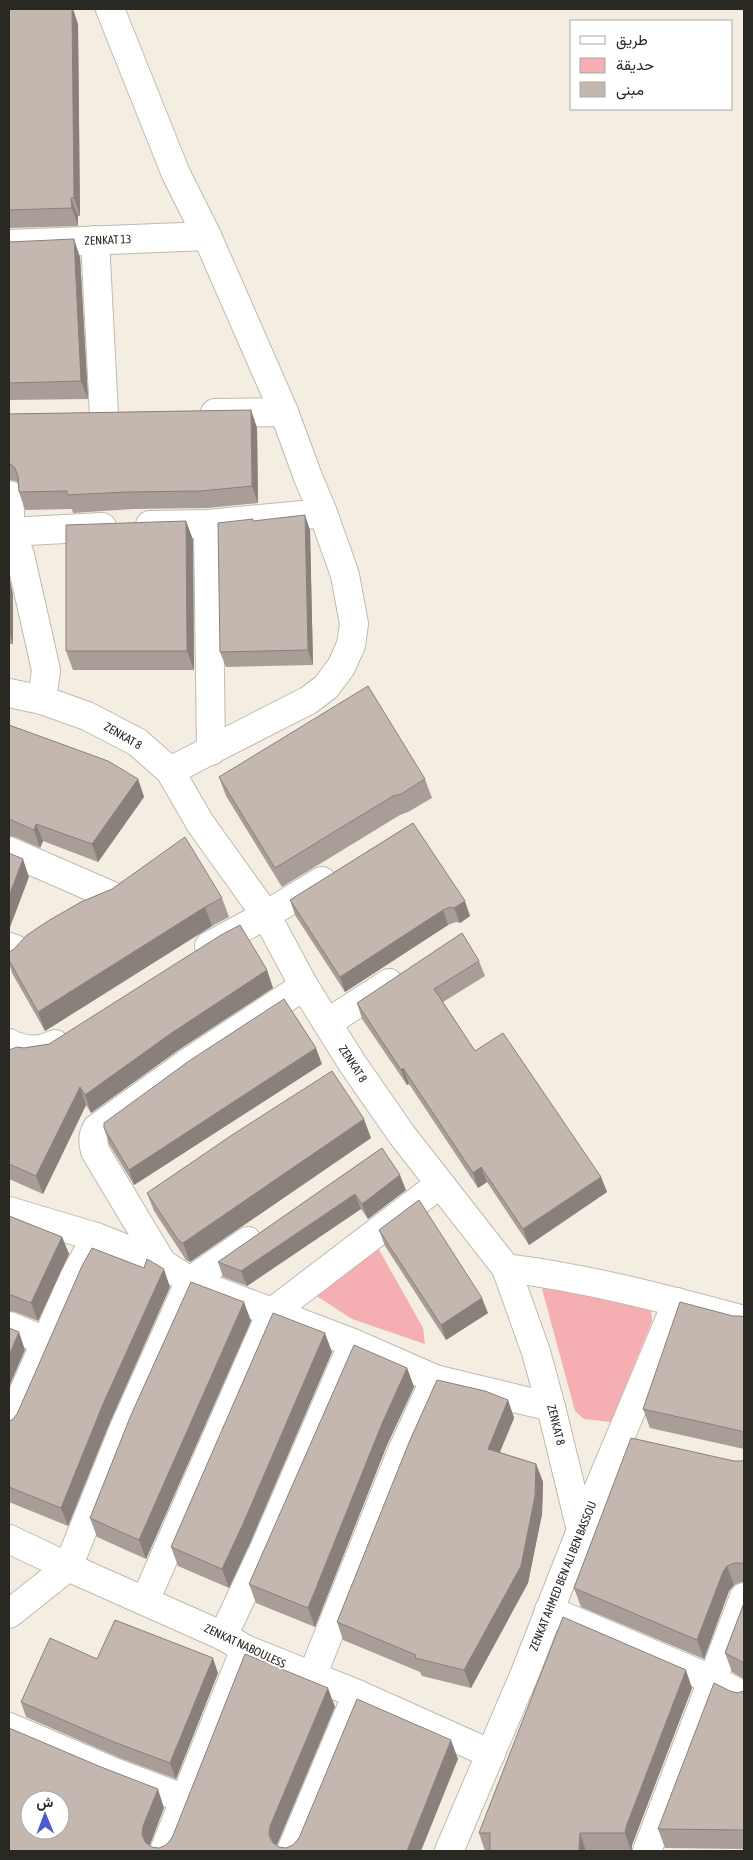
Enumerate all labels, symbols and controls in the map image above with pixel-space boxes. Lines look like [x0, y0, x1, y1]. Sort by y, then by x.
legend [570, 20, 733, 110]
text: طريق [616, 31, 648, 50]
text: حديقة [616, 56, 654, 74]
text: مبنى [616, 81, 644, 100]
street label: ZENKAT 13 [84, 232, 132, 248]
street label: ZENKAT 8 [102, 720, 145, 753]
street label: ZENKAT 8 [336, 1043, 370, 1085]
street label: ZENKAT 8 [544, 1403, 568, 1447]
street label: ZENKAT AHMED BEN ALI BEN BASSOU [527, 1499, 599, 1653]
street label: ZENKAT NABOULESS [202, 1621, 288, 1671]
north arrow [20, 1790, 70, 1840]
text: ش [36, 1794, 54, 1811]

